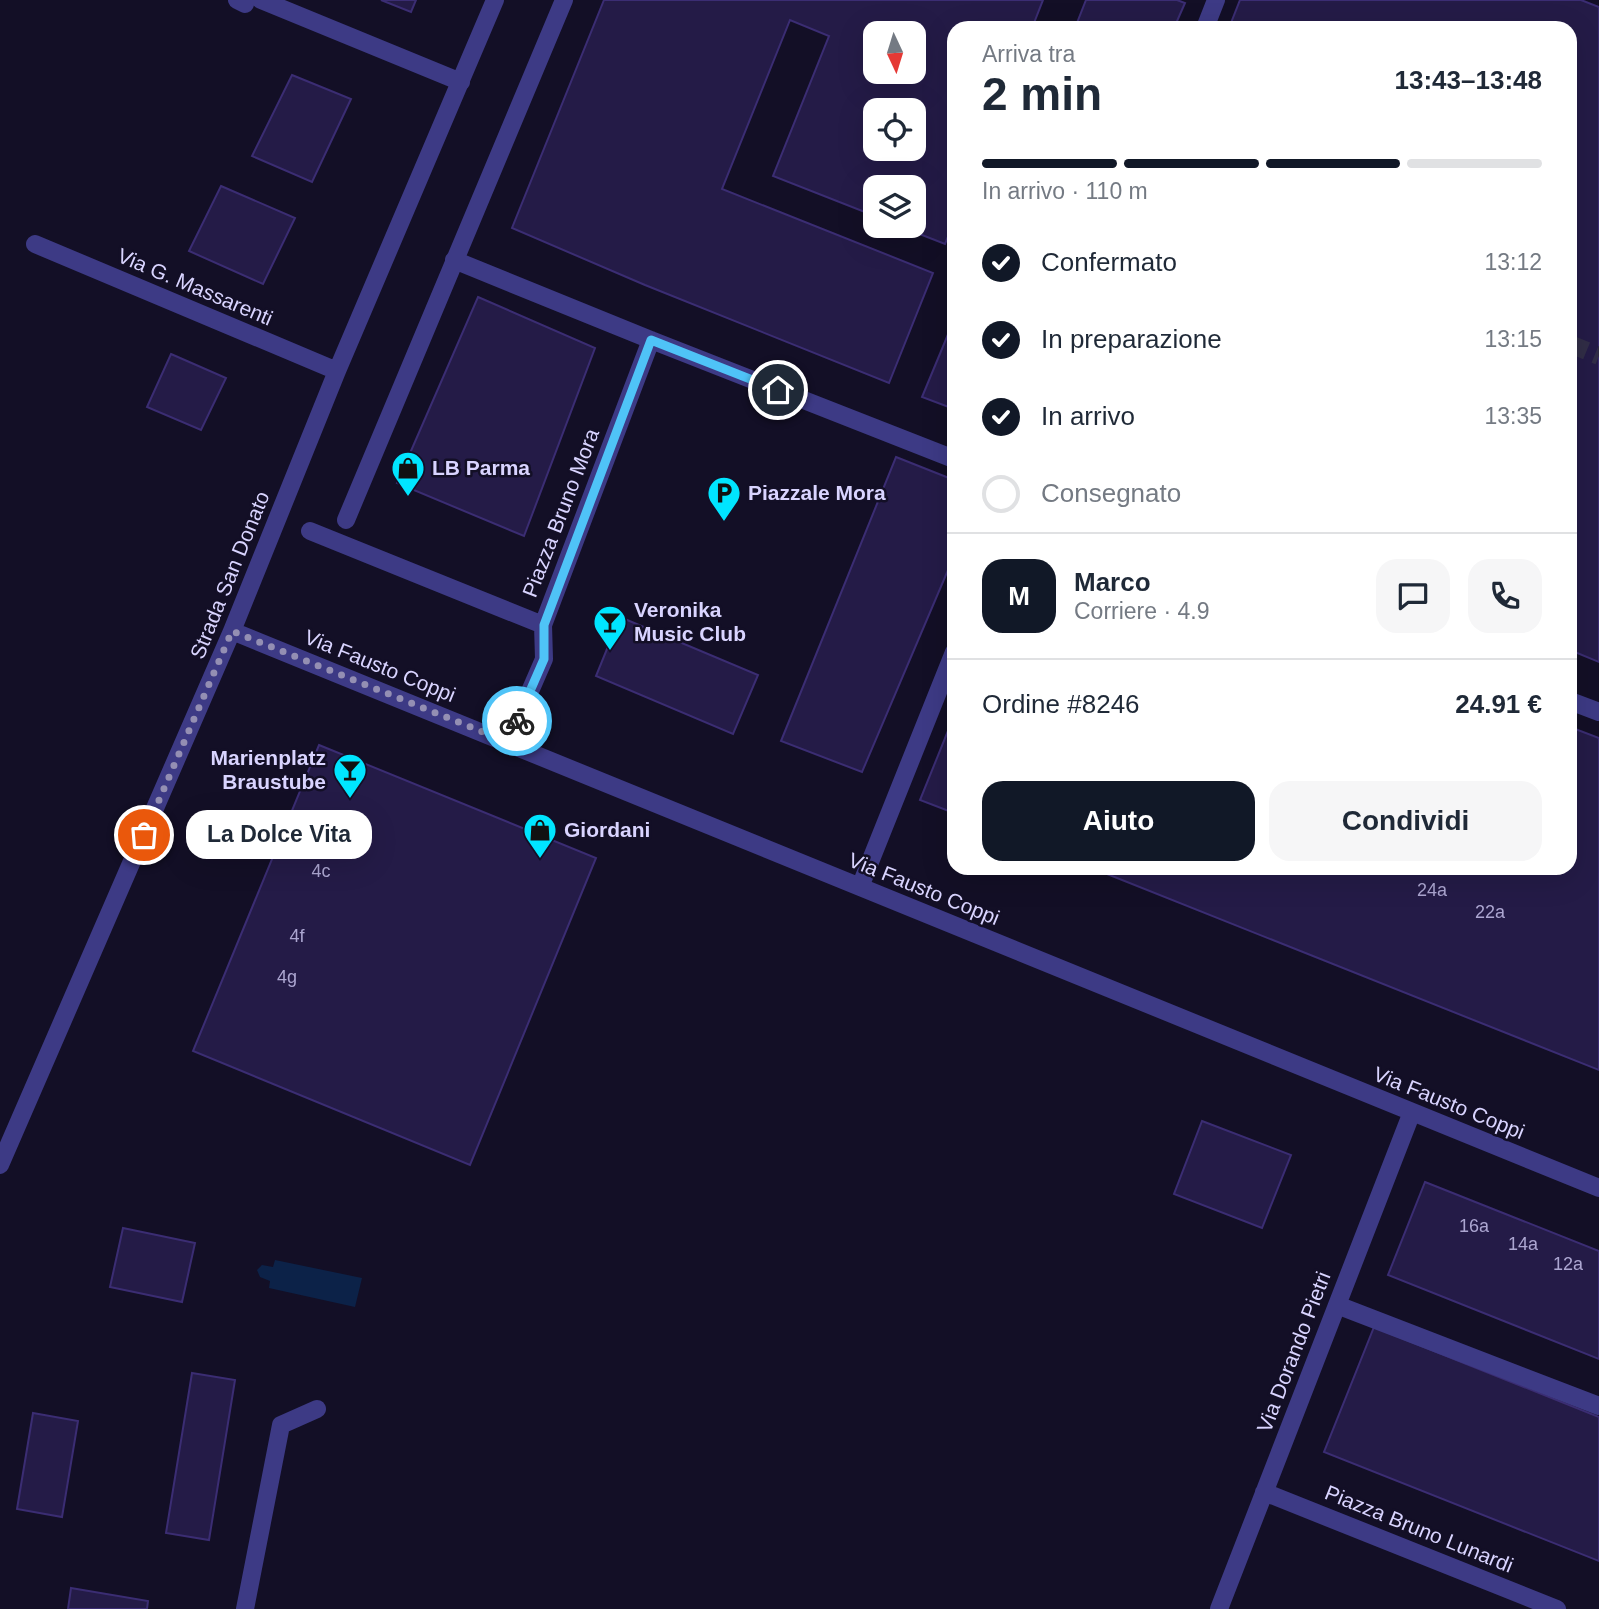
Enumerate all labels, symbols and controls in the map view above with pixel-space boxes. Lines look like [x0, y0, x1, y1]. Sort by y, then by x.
north arrow [863, 21, 926, 84]
map controls [863, 21, 926, 238]
text: Arriva tra [982, 41, 1075, 67]
text: 13:43–13:48 [1395, 65, 1542, 95]
text: 2 min [982, 68, 1102, 120]
button: locate [863, 98, 926, 161]
button: layers [863, 175, 926, 238]
text: In arrivo · 110 m [982, 178, 1148, 204]
street label: Via G. Massarenti [114, 243, 276, 330]
icon: check [982, 244, 1020, 282]
text: Confermato [1041, 247, 1177, 277]
text: 13:12 [1484, 249, 1542, 275]
icon: check [982, 321, 1020, 359]
text: In preparazione [1041, 324, 1222, 354]
text: 13:15 [1484, 326, 1542, 352]
pin [748, 360, 808, 420]
icon: home [759, 371, 797, 409]
icon: check [982, 398, 1020, 436]
text: In arrivo [1041, 401, 1135, 431]
text: 13:35 [1484, 403, 1542, 429]
street label: Piazza Bruno Mora [518, 425, 603, 600]
shop icon: LB Parma [389, 449, 427, 498]
place label: LB Parma [432, 456, 530, 479]
parking icon: Piazzale Mora [705, 474, 743, 523]
text: Consegnato [1041, 478, 1181, 508]
place label: Piazzale Mora [748, 481, 886, 504]
street label: Strada San Donato [185, 488, 274, 662]
button: chat [1376, 559, 1450, 633]
button: phone [1468, 559, 1542, 633]
text: Marco [1074, 567, 1151, 597]
text: M [1008, 581, 1030, 611]
place label: Veronika Music Club [634, 598, 746, 645]
text: Corriere · 4.9 [1074, 598, 1209, 624]
bar icon: Veronika Music Club [591, 603, 629, 652]
street label: Via Fausto Coppi [301, 625, 459, 706]
courier [482, 686, 552, 756]
text: Ordine #8246 [982, 689, 1140, 719]
text: 24.91 € [1455, 689, 1542, 719]
icon: bike [498, 702, 536, 740]
place label: Marienplatz Braustube [210, 746, 326, 793]
bar icon: Marienplatz Braustube [331, 751, 369, 800]
button: Aiuto [982, 781, 1255, 861]
button: Condividi [1269, 781, 1542, 861]
pin [114, 805, 174, 865]
callout: La Dolce Vita [186, 810, 372, 860]
shop icon: Giordani [521, 811, 559, 860]
icon: bag [125, 816, 163, 854]
place label: Giordani [564, 818, 650, 841]
text: La Dolce Vita [207, 821, 351, 847]
street label: Via Fausto Coppi [845, 848, 1003, 929]
house number: 4c [311, 861, 331, 881]
house number: 24a [1417, 880, 1448, 900]
house number: 22a [1475, 902, 1506, 922]
house number: 4f [289, 926, 306, 946]
house number: 4g [277, 967, 297, 987]
street label: Via Fausto Coppi [1370, 1062, 1528, 1143]
house number: 16a [1459, 1216, 1490, 1236]
house number: 14a [1508, 1234, 1539, 1254]
house number: 12a [1553, 1254, 1584, 1274]
street label: Via Dorando Pietri [1252, 1268, 1335, 1435]
street label: Piazza Bruno Lunardi [1322, 1480, 1517, 1577]

